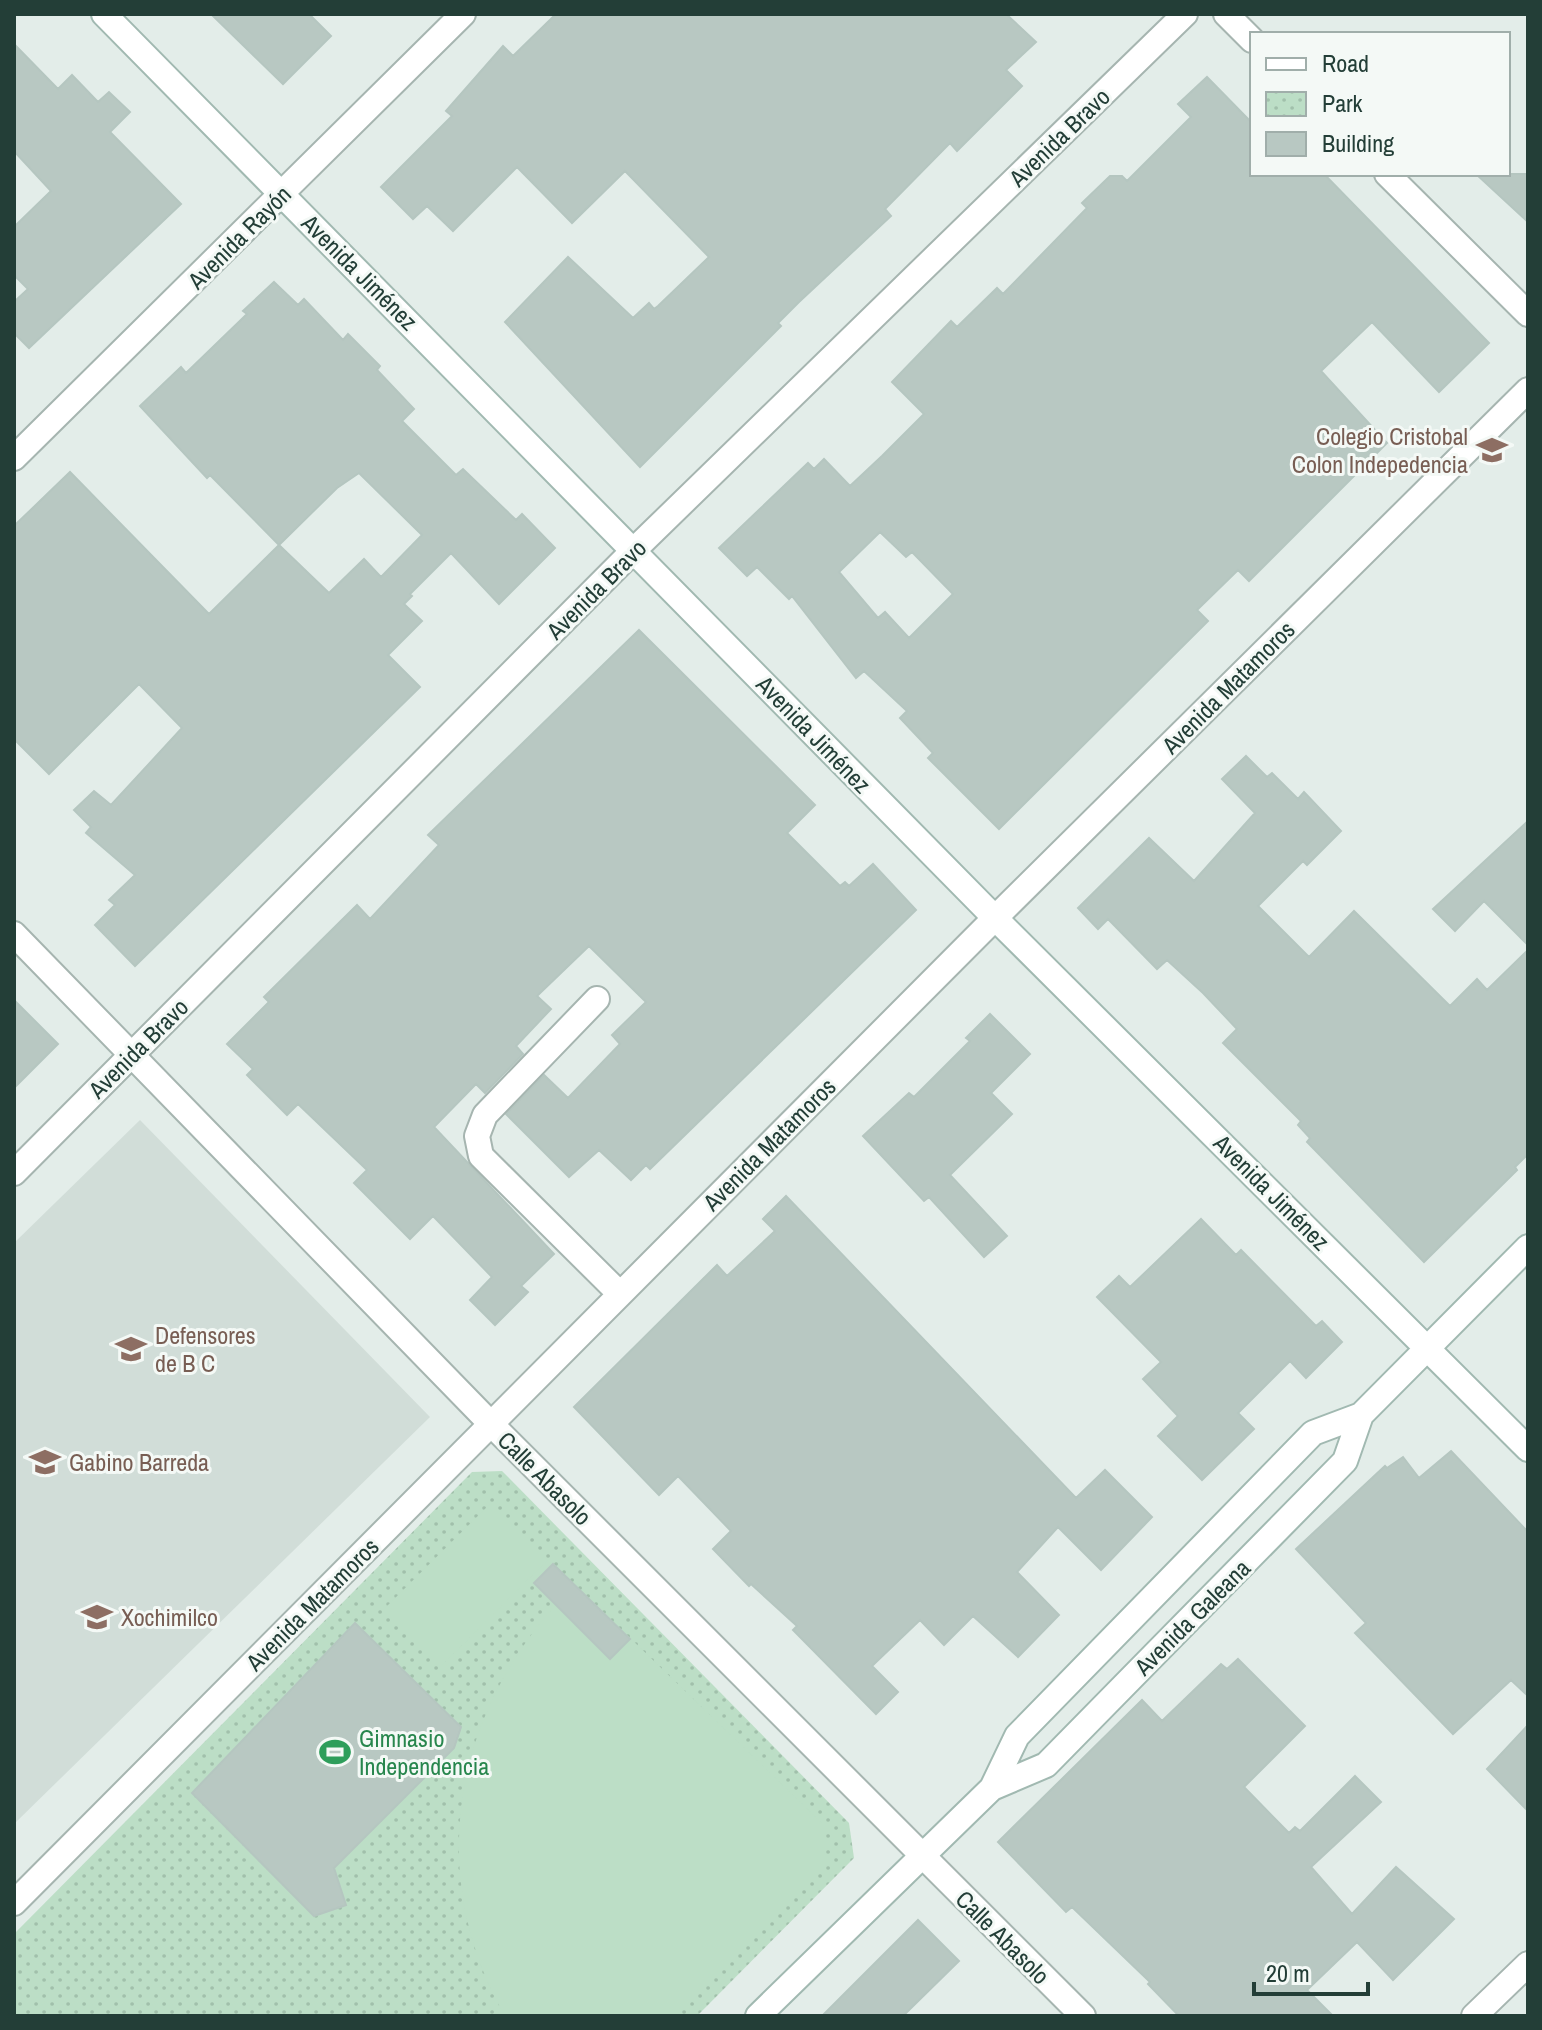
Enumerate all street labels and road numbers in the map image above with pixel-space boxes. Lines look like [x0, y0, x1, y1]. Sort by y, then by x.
street label: Avenida Bravo [1001, 81, 1116, 194]
street label: Avenida Rayón [180, 178, 298, 296]
street label: Avenida Jiménez [294, 206, 425, 337]
street label: Avenida Bravo [538, 532, 653, 647]
street label: Avenida Matamoros [1154, 614, 1301, 761]
street label: Avenida Jiménez [749, 668, 878, 800]
street label: Avenida Bravo [80, 991, 195, 1106]
street label: Avenida Matamoros [695, 1071, 842, 1218]
street label: Avenida Jiménez [1206, 1126, 1337, 1257]
street label: Calle Abasolo [491, 1424, 599, 1532]
street label: Avenida Matamoros [238, 1531, 385, 1678]
street label: Avenida Galeana [1126, 1552, 1257, 1683]
street label: Calle Abasolo [949, 1883, 1057, 1991]

